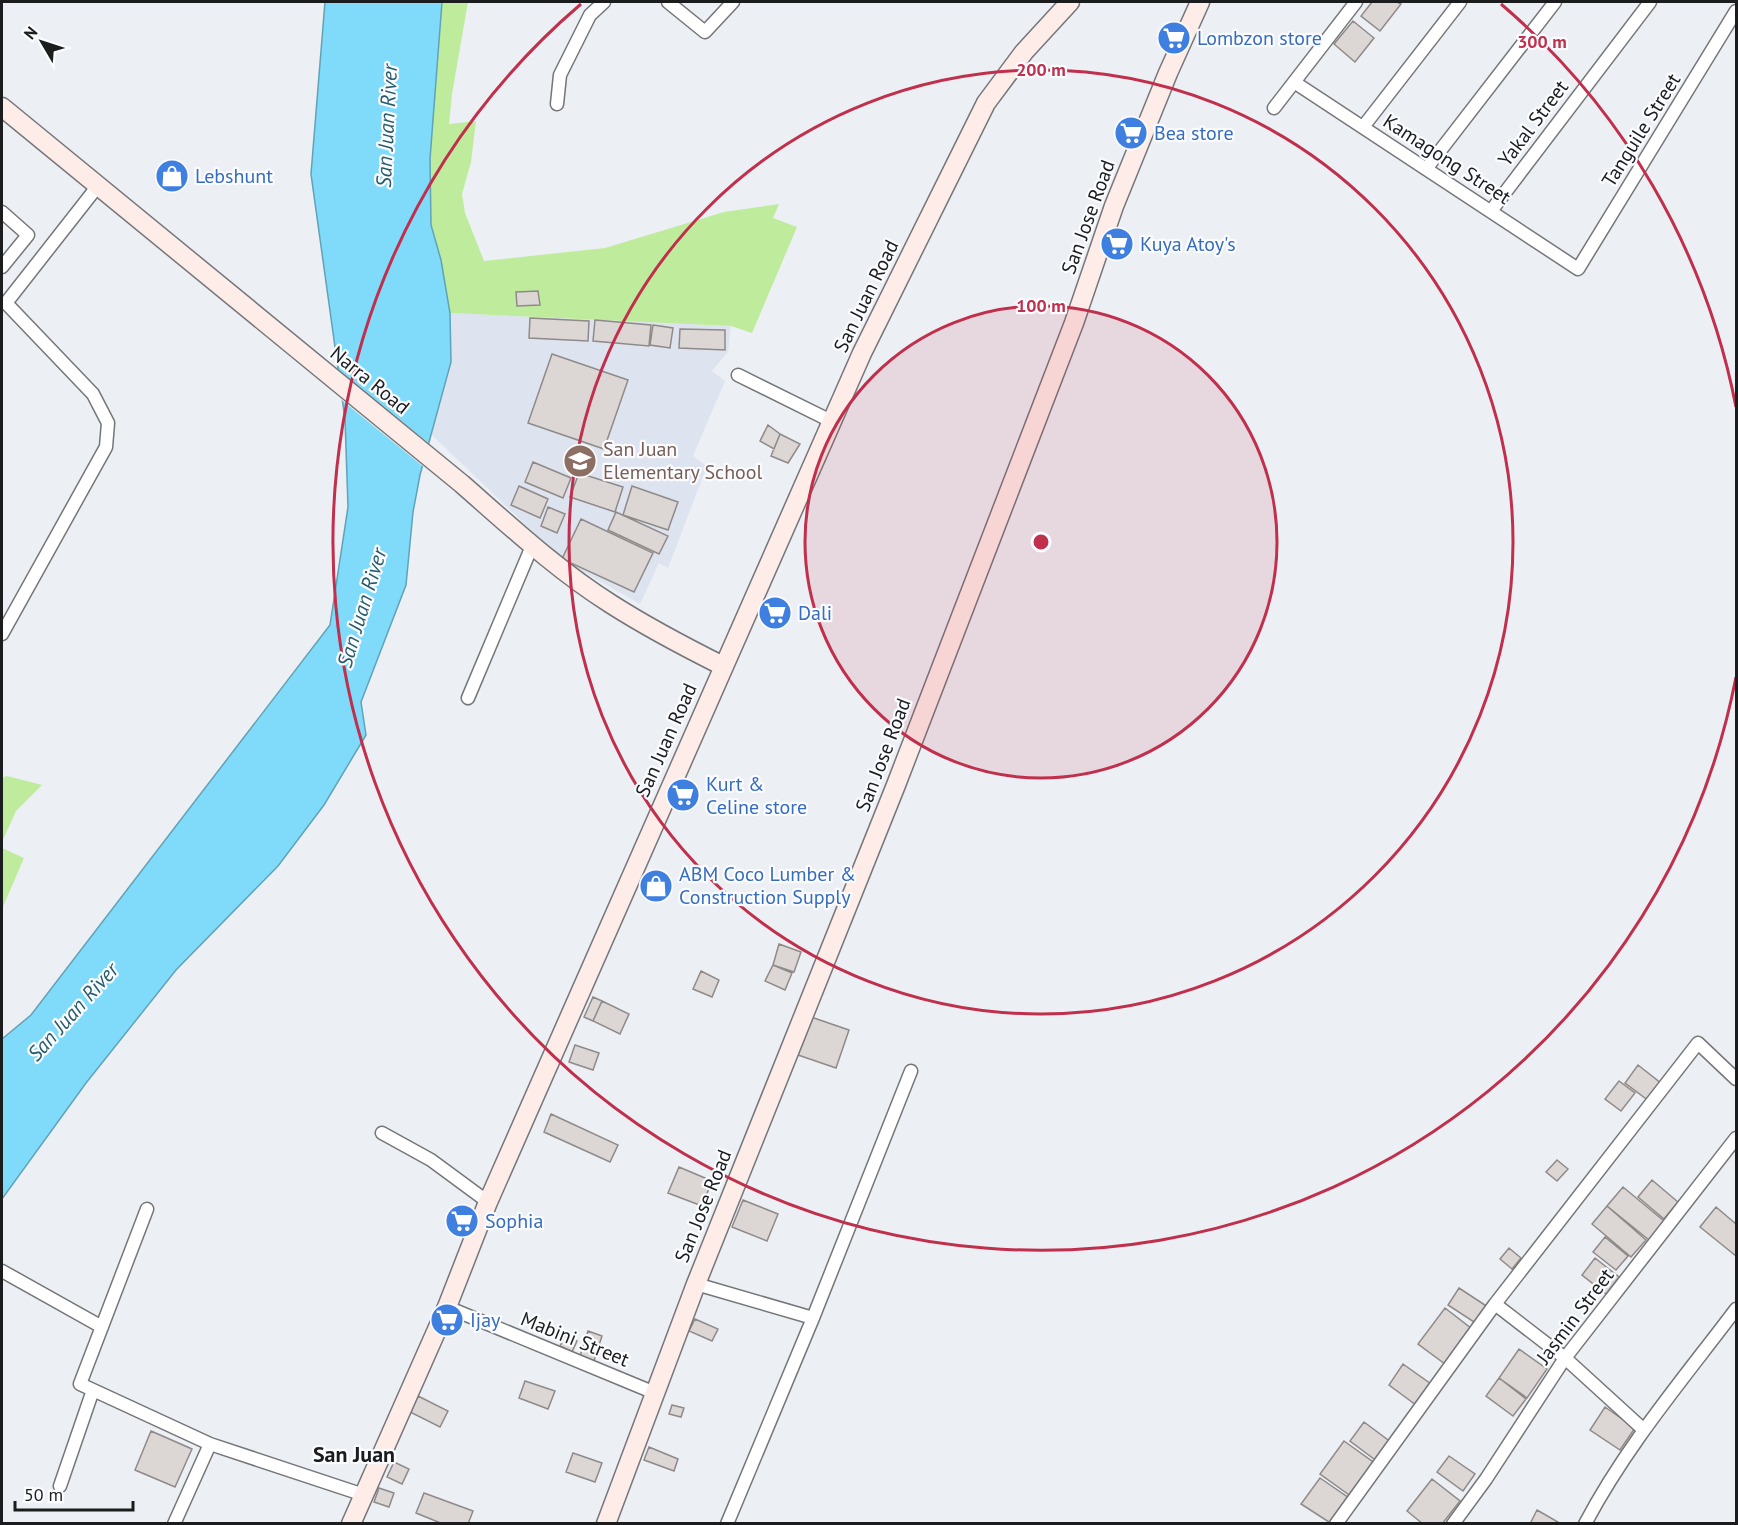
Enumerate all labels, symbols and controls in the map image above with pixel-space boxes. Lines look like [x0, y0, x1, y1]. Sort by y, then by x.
north arrow [12, 12, 72, 72]
supermarket icon: Lombzon store [1156, 20, 1192, 56]
text: N [19, 22, 41, 43]
place label: Lombzon store [1197, 25, 1322, 51]
text: 300 m [1517, 30, 1567, 53]
text: 200 m [1016, 58, 1066, 81]
water label: San Juan River [370, 62, 403, 188]
street label: Tanguile Street [1596, 68, 1686, 192]
street label: Yakal Street [1492, 75, 1574, 171]
street label: Kamagong Street [1378, 108, 1516, 210]
supermarket icon: Bea store [1113, 115, 1149, 151]
place label: Bea store [1154, 120, 1234, 146]
street label: San Jose Road [1055, 156, 1121, 278]
shop icon: Lebshunt [154, 158, 190, 194]
place label: Lebshunt [195, 163, 273, 189]
supermarket icon: Kuya Atoy's [1099, 226, 1135, 262]
place label: Kuya Atoy's [1140, 231, 1236, 257]
street label: San Juan Road [828, 235, 904, 357]
text: 100 m [1016, 294, 1066, 317]
street label: Narra Road [325, 340, 415, 420]
place label: San Juan Elementary School [603, 436, 763, 485]
school or university icon: San Juan Elementary School [562, 443, 598, 479]
centre of rings [1031, 532, 1051, 552]
water label: San Juan River [331, 543, 393, 671]
supermarket icon: Dali [757, 595, 793, 631]
place label: Dali [798, 600, 832, 626]
street label: San Juan Road [629, 679, 703, 801]
street label: San Jose Road [849, 695, 917, 815]
place label: Kurt & Celine store [706, 771, 807, 820]
supermarket icon: Kurt & Celine store [665, 777, 701, 813]
place label: ABM Coco Lumber & Construction Supply [679, 861, 856, 910]
shop icon: ABM Coco Lumber & Construction Supply [638, 868, 674, 904]
water label: San Juan River [21, 955, 125, 1067]
street label: San Jose Road [669, 1146, 737, 1266]
supermarket icon: Sophia [444, 1203, 480, 1239]
place label: Sophia [485, 1208, 543, 1234]
street label: Jasmin Street [1530, 1263, 1620, 1370]
supermarket icon: Ijay [429, 1302, 465, 1338]
street label: Mabini Street [517, 1305, 633, 1373]
place label: Ijay [470, 1307, 501, 1333]
district label: San Juan [313, 1440, 395, 1468]
scale bar [15, 1474, 134, 1512]
text: 50 m [24, 1483, 63, 1506]

